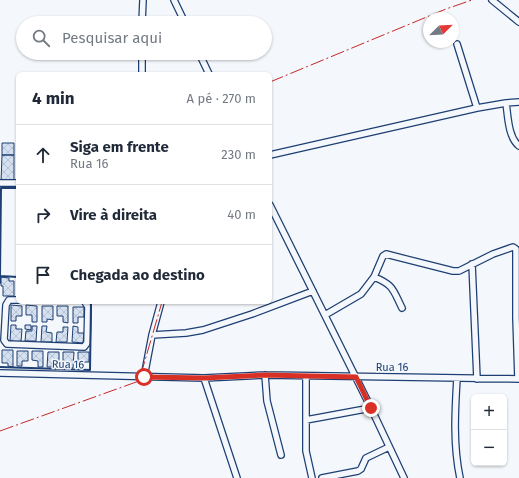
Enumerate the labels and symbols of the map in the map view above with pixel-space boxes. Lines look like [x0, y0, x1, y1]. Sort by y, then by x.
north arrow [423, 12, 459, 48]
street label: Rua 16 [52, 358, 85, 371]
street label: Rua 16 [376, 361, 408, 374]
route start [135, 368, 153, 386]
route end [362, 399, 380, 417]

